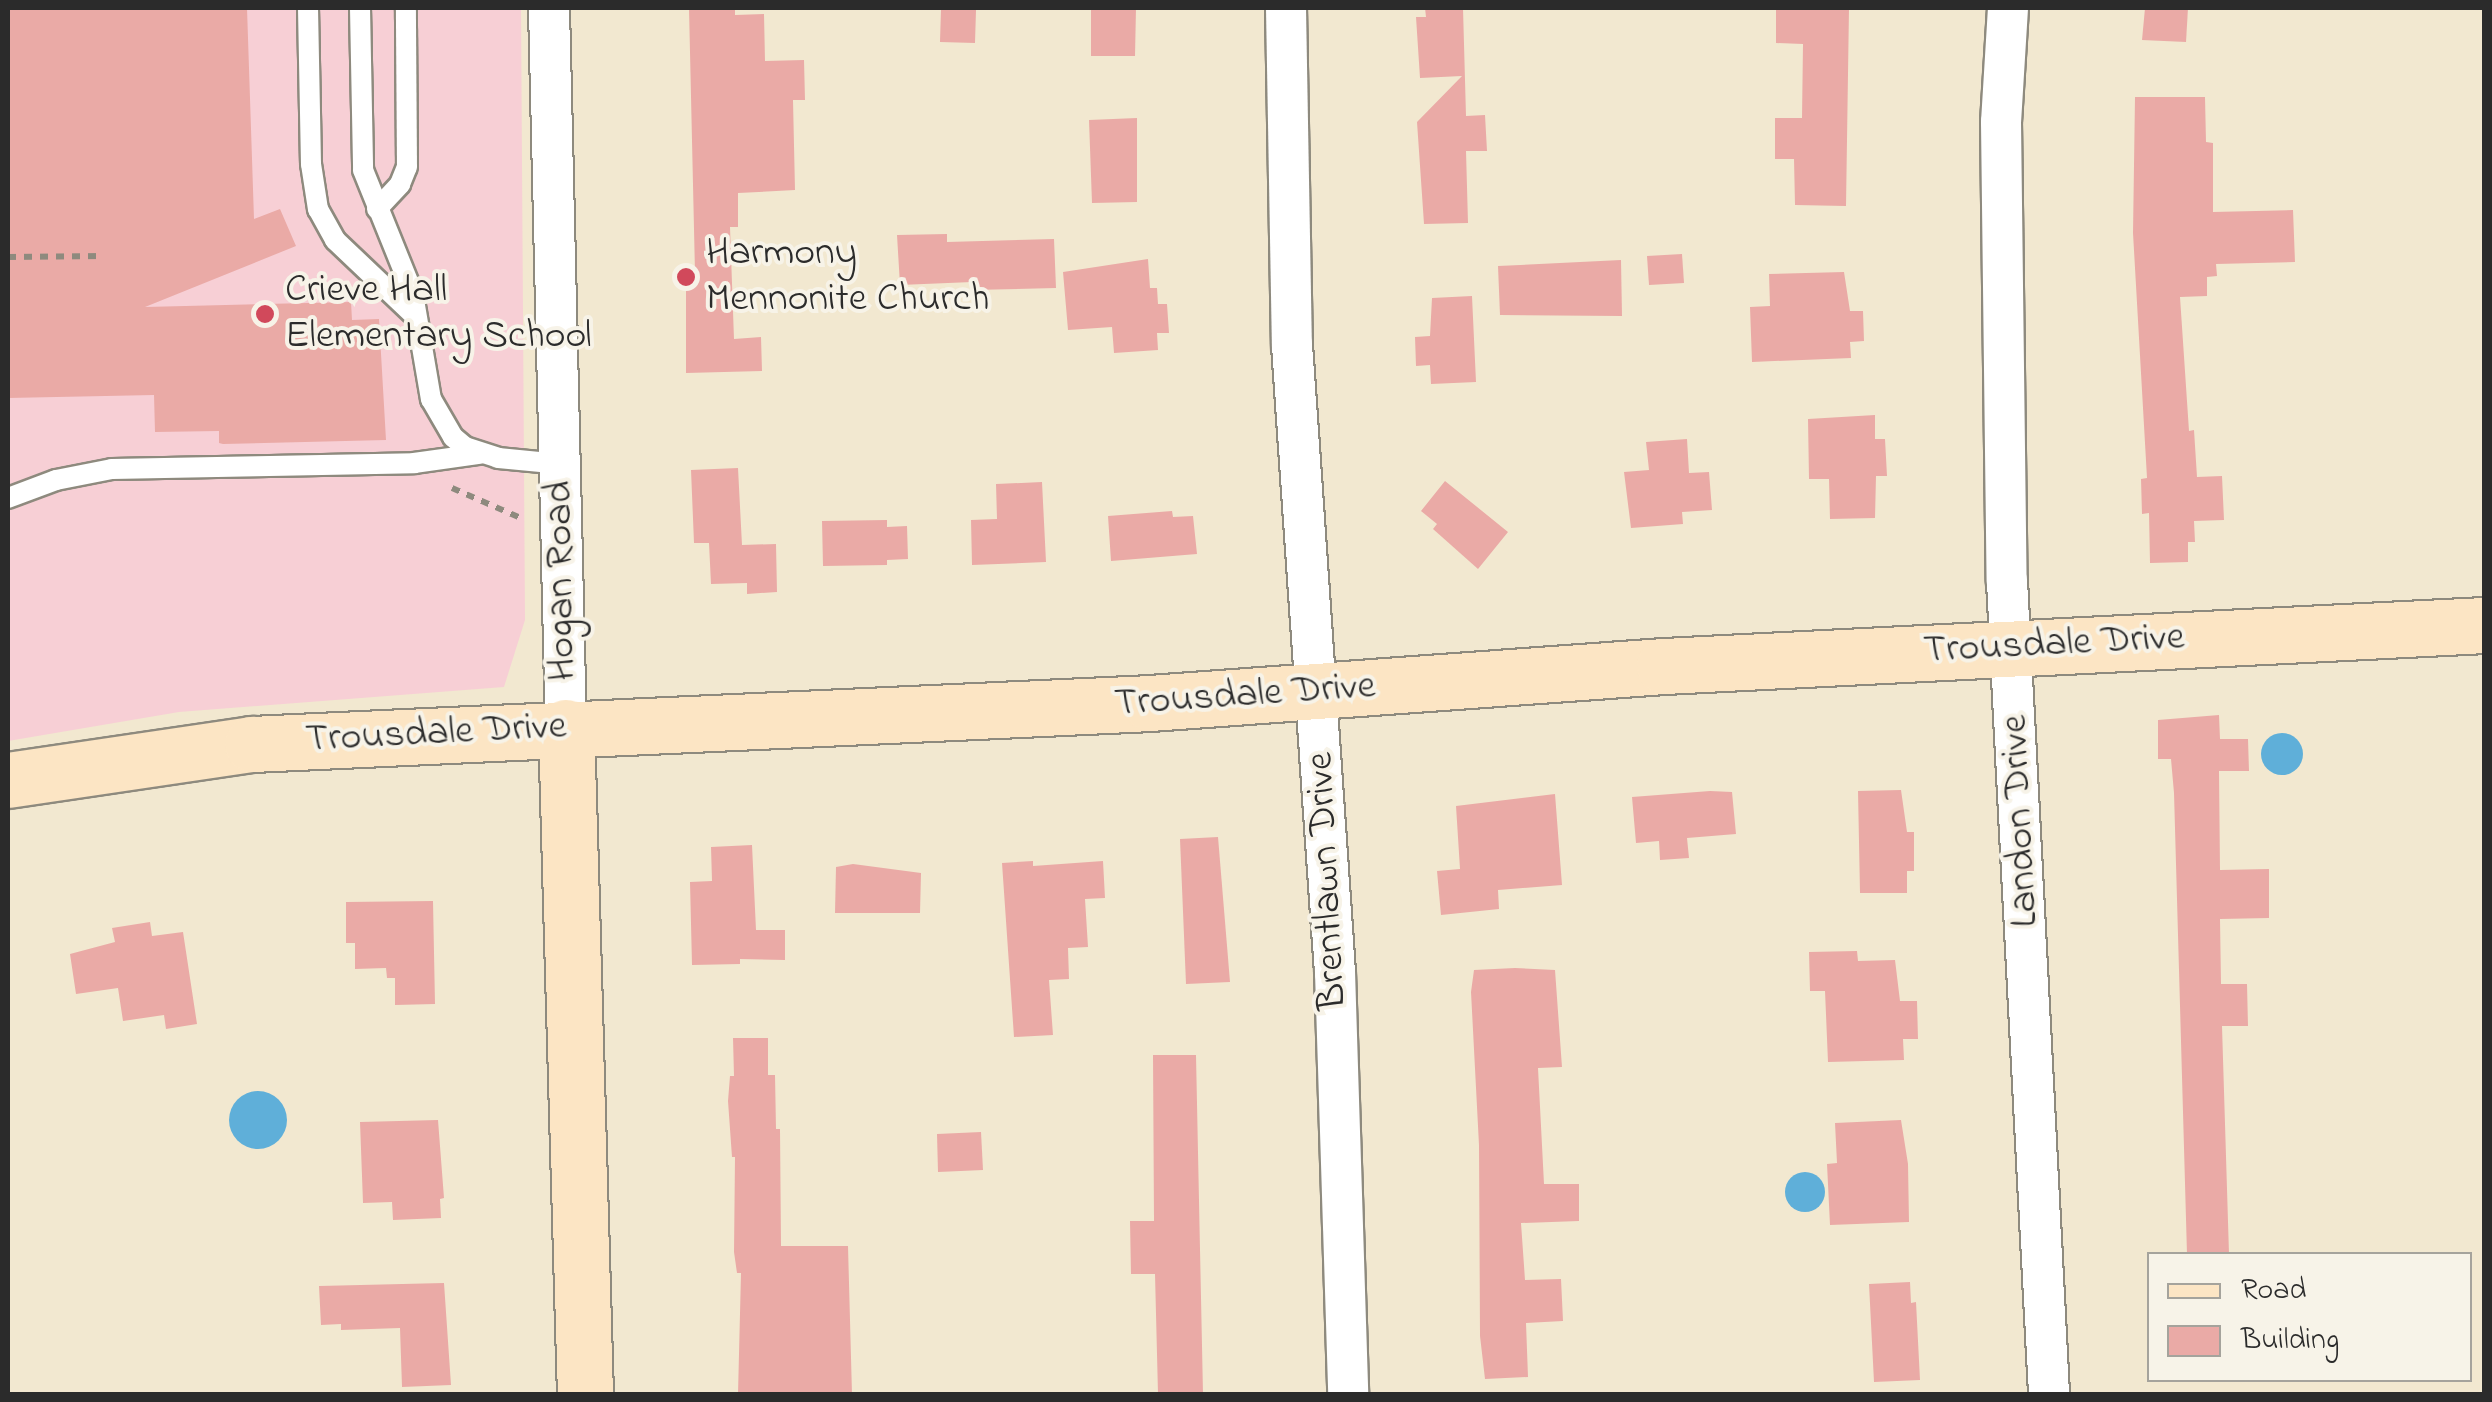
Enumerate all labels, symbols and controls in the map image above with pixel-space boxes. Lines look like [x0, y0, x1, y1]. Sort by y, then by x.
place label: Harmony Mennonite Church [706, 230, 990, 324]
marker: Harmony Mennonite Church [675, 266, 697, 288]
place label: Crieve Hall Elementary School [285, 267, 592, 361]
marker: Crieve Hall Elementary School [254, 303, 276, 325]
street label: Hogan Road [536, 480, 588, 682]
street label: Trousdale Drive [1922, 614, 2186, 676]
street label: Trousdale Drive [1113, 663, 1377, 729]
street label: Trousdale Drive [304, 703, 568, 765]
street label: Landon Drive [1991, 714, 2051, 928]
street label: Brentlawn Drive [1297, 751, 1359, 1011]
legend [2147, 1252, 2472, 1382]
text: Road [2241, 1269, 2306, 1313]
text: Building [2241, 1319, 2339, 1363]

